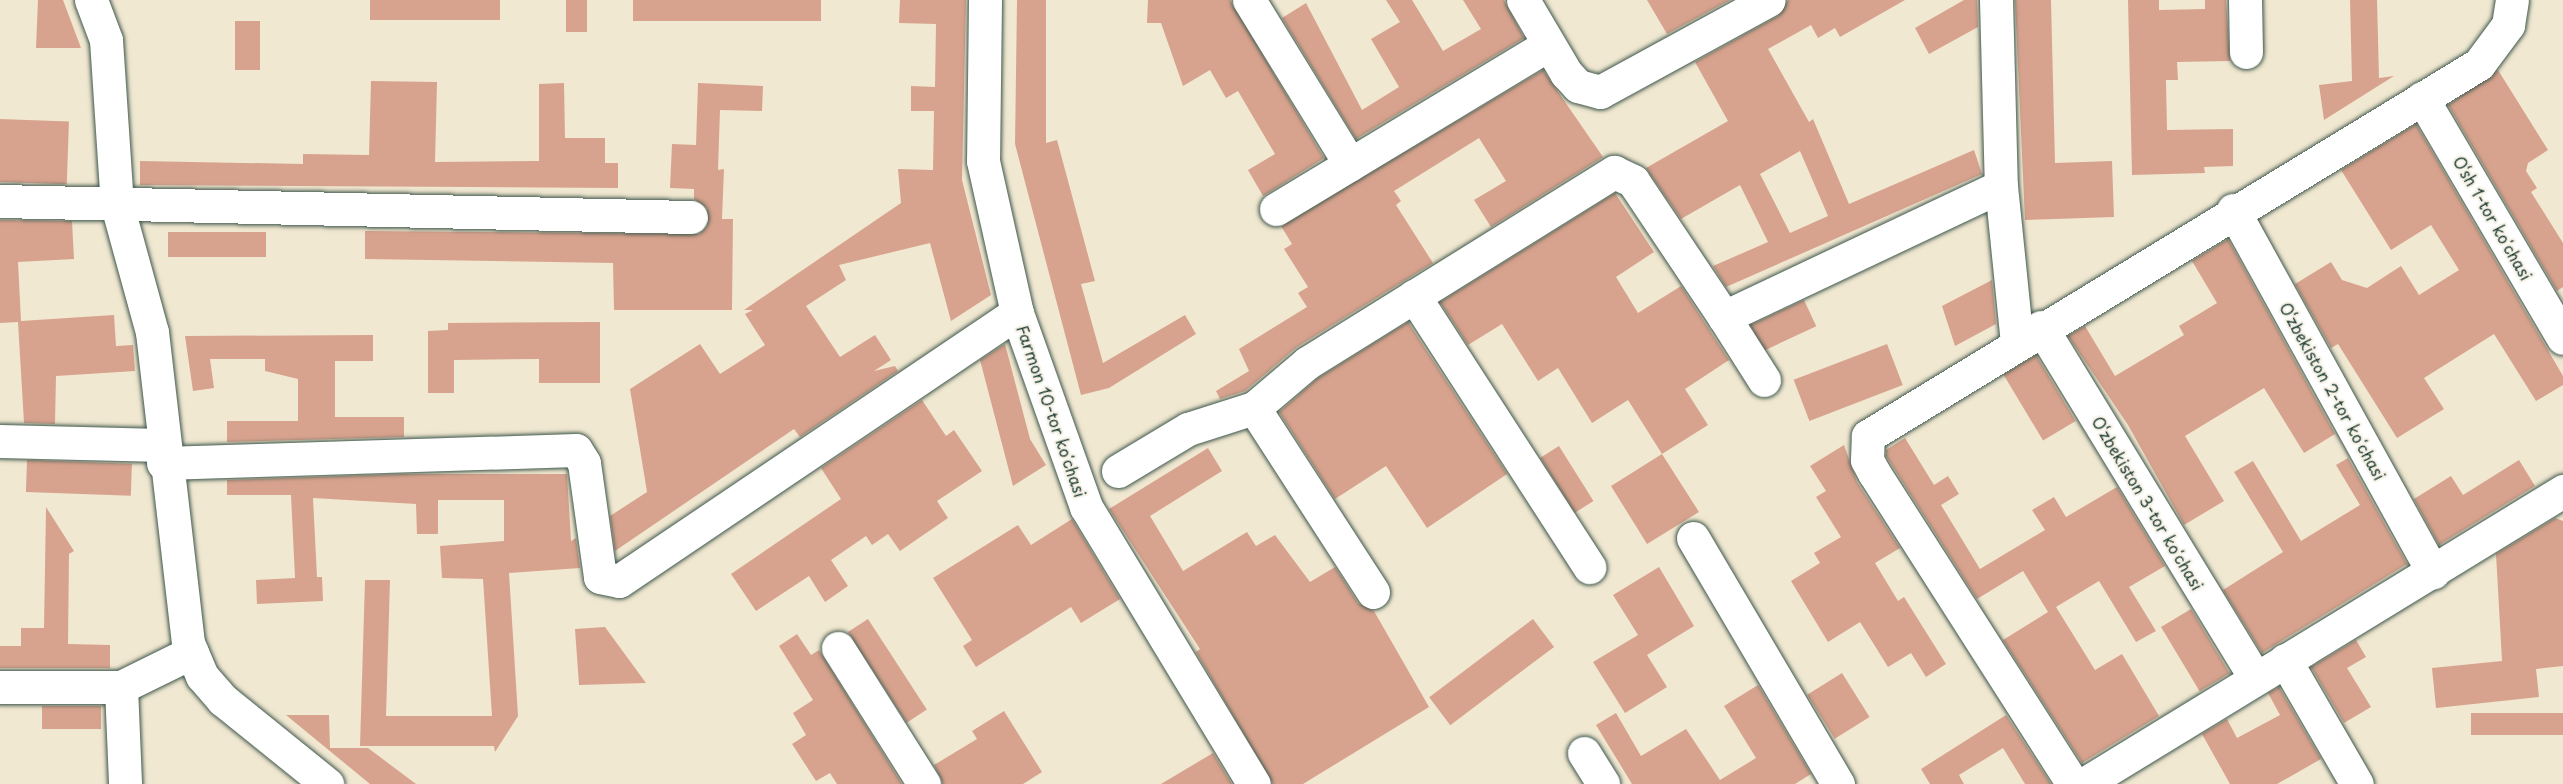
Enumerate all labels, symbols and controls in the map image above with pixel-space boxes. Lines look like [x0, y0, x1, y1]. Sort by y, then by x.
street label: O‘sh 1-tor koʻchasi [2449, 152, 2537, 284]
street label: O‘zbekiston 2-tor koʻchasi [2276, 299, 2390, 483]
street label: Farmon 10-tor koʻchasi [1014, 323, 1090, 499]
street label: O‘zbekiston 3-tor koʻchasi [2088, 412, 2208, 594]

